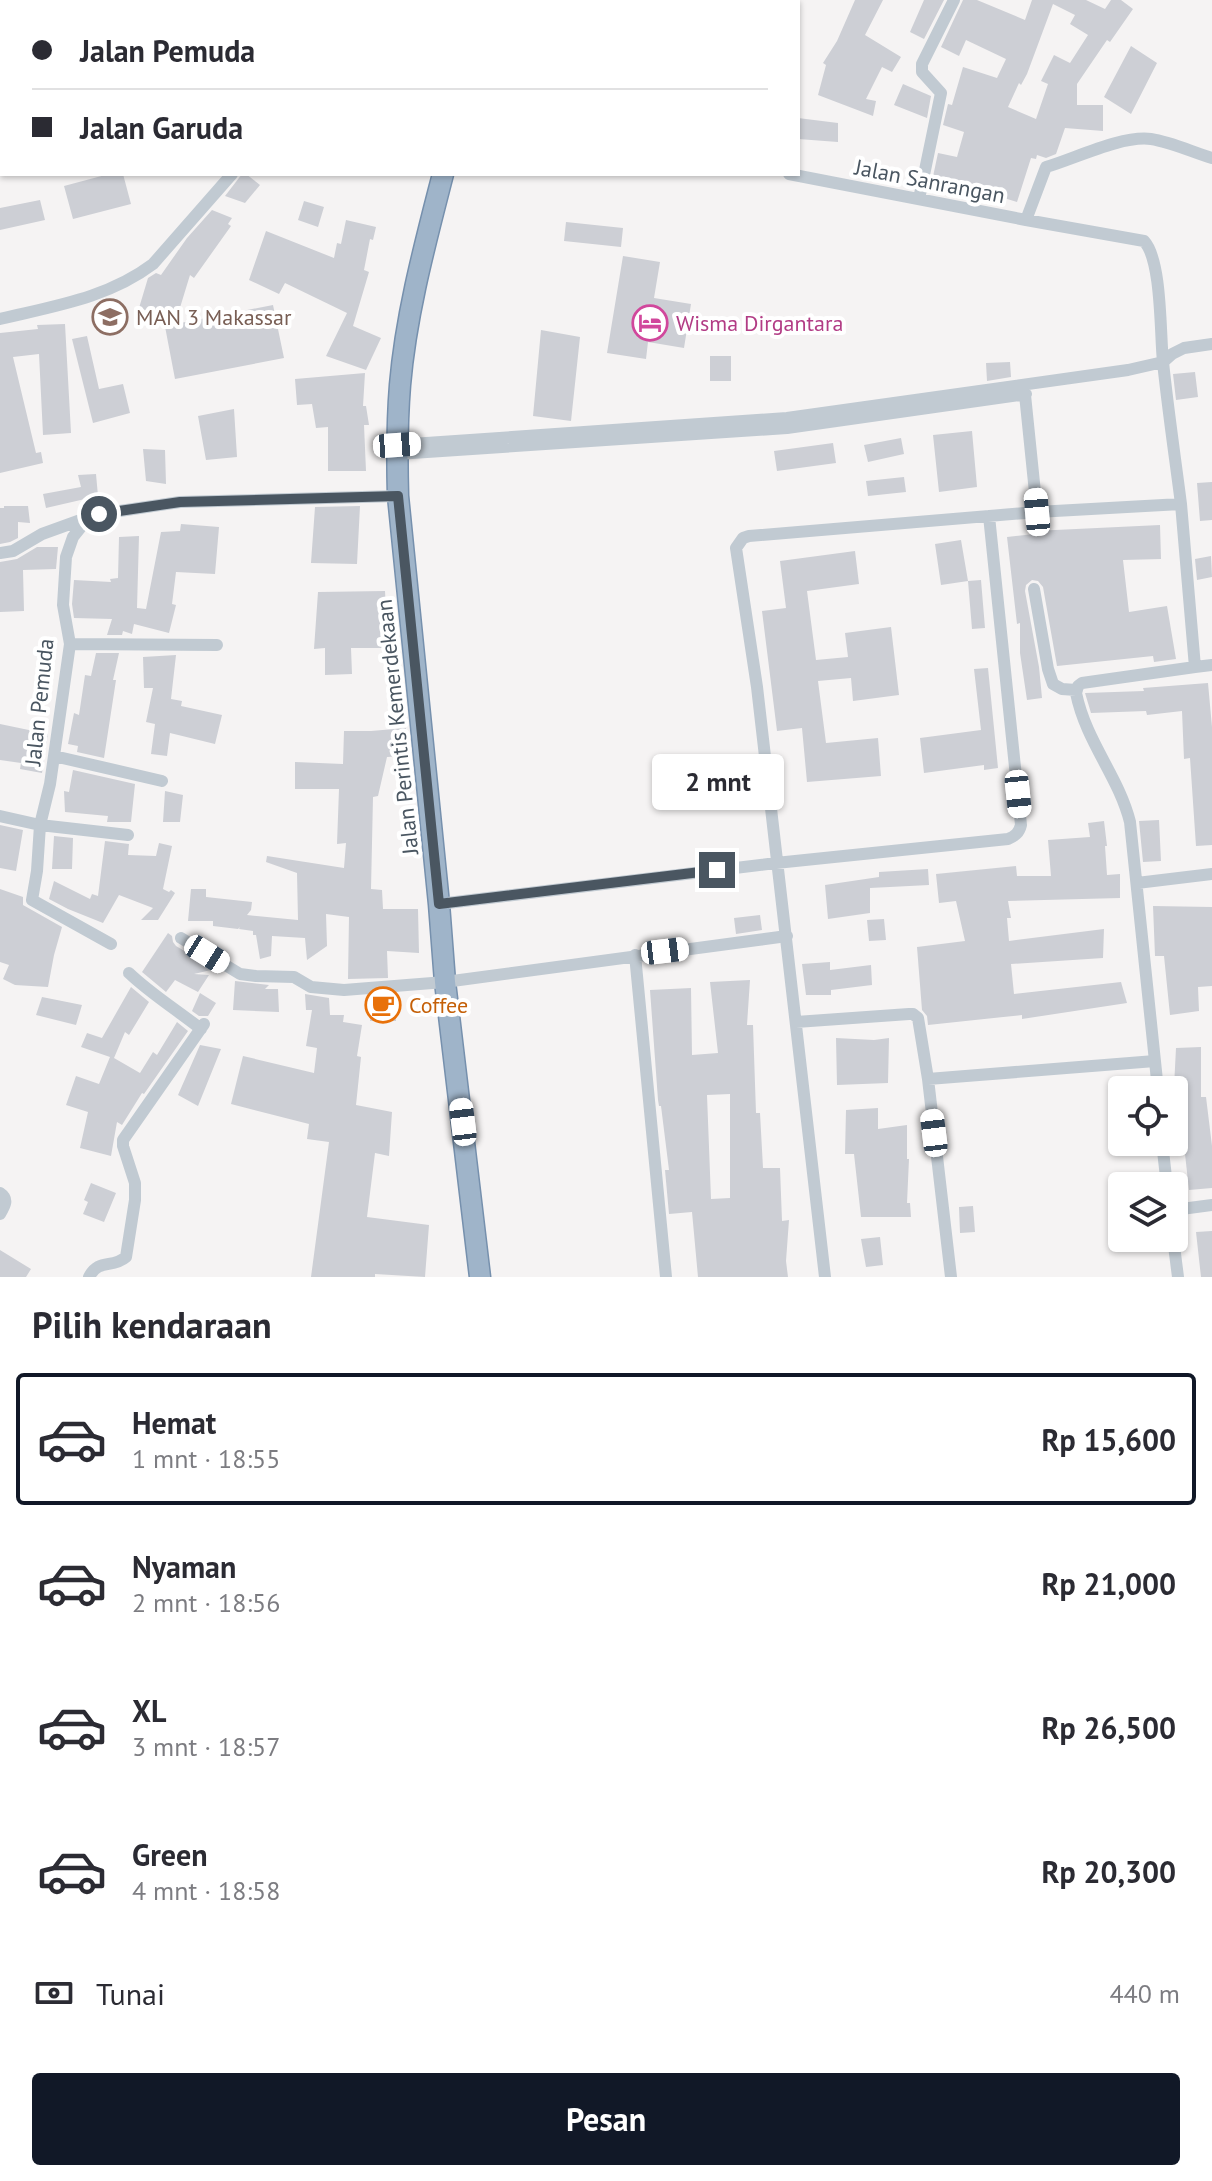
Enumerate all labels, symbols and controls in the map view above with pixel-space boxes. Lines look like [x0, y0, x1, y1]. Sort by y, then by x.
text: Jalan Pemuda [80, 31, 255, 70]
text: Jalan Garuda [80, 108, 243, 147]
street label: Jalan Sanrangan [852, 153, 1007, 209]
school or university icon: MAN 3 Makassar [91, 298, 129, 336]
place label: MAN 3 Makassar [136, 303, 292, 331]
hotel icon: Wisma Dirgantara [631, 304, 669, 342]
place label: Wisma Dirgantara [676, 309, 843, 337]
car [372, 431, 422, 459]
car [1023, 487, 1051, 537]
route start [81, 496, 117, 532]
street label: Jalan Perintis Kemerdekaan [370, 598, 424, 857]
street label: Jalan Pemuda [18, 637, 60, 768]
callout: 2 mnt [651, 754, 783, 810]
text: 2 mnt [685, 765, 751, 798]
car [1004, 769, 1032, 819]
route end [699, 852, 735, 888]
car [180, 931, 234, 977]
car [640, 936, 690, 966]
cafe icon: Coffee [364, 986, 402, 1024]
place label: Coffee [409, 991, 468, 1019]
map controls [1108, 1076, 1188, 1252]
button: locate [1108, 1076, 1188, 1156]
car [448, 1097, 478, 1147]
car [919, 1108, 949, 1158]
button: layers [1108, 1172, 1188, 1252]
text: Pilih kendaraan [32, 1301, 272, 1348]
icon: car [36, 1403, 108, 1475]
text: Hemat [132, 1403, 216, 1442]
text: Rp 15,600 [1042, 1420, 1176, 1459]
text: 1 mnt · 18:55 [132, 1442, 280, 1475]
icon: car [36, 1547, 108, 1619]
text: Nyaman [132, 1547, 236, 1586]
text: Rp 21,000 [1042, 1564, 1176, 1603]
text: 2 mnt · 18:56 [132, 1586, 280, 1619]
icon: car [36, 1691, 108, 1763]
text: XL [132, 1691, 166, 1730]
text: Rp 26,500 [1042, 1708, 1176, 1747]
text: 3 mnt · 18:57 [132, 1730, 280, 1763]
icon: car [36, 1835, 108, 1907]
text: Green [132, 1835, 207, 1874]
text: Rp 20,300 [1042, 1852, 1176, 1891]
text: 4 mnt · 18:58 [132, 1874, 280, 1907]
icon: cash [32, 1971, 76, 2015]
text: Tunai [96, 1974, 165, 2013]
text: 440 m [1109, 1977, 1180, 2010]
button: Pesan [32, 2073, 1180, 2165]

